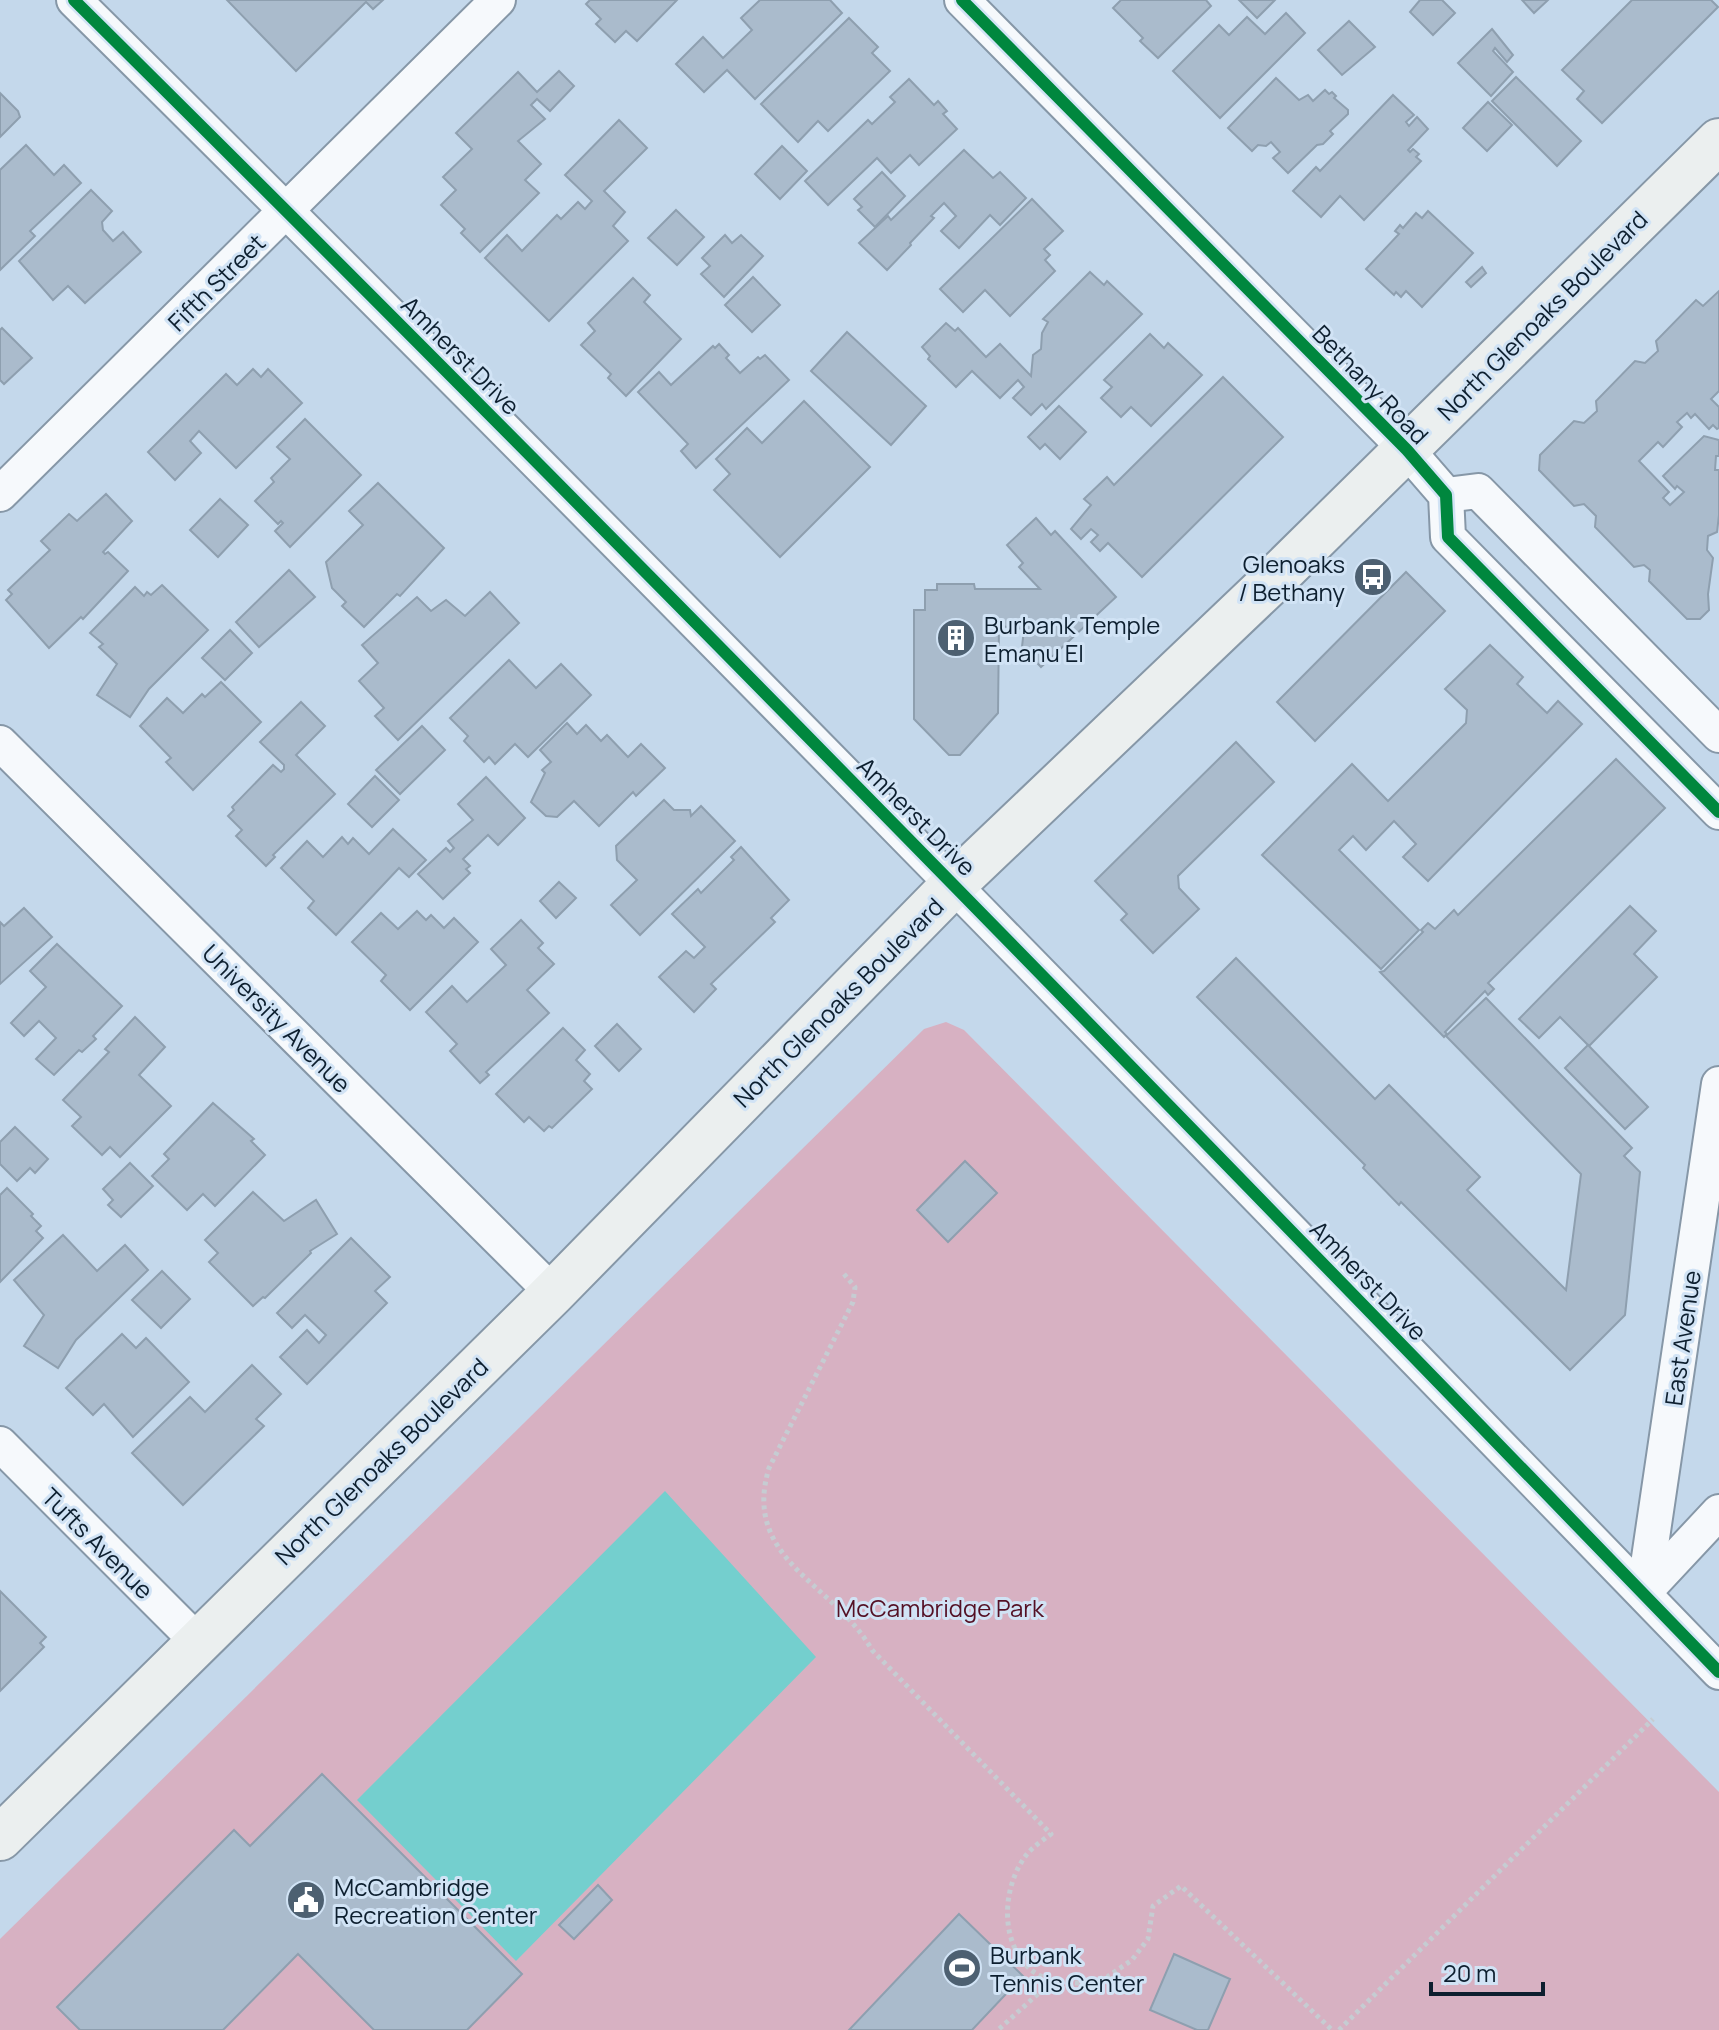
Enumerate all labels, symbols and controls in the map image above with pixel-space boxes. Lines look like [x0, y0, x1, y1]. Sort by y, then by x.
street label: North Glenoaks Boulevard [1430, 203, 1654, 427]
street label: Fifth Street [160, 226, 272, 338]
street label: Amherst Drive [394, 288, 528, 422]
street label: Bethany Road [1306, 317, 1436, 451]
place label: Glenoaks / Bethany [1239, 547, 1345, 608]
bus stop icon: Glenoaks / Bethany [1352, 556, 1394, 598]
place label: Burbank Temple Emanu El [984, 608, 1160, 669]
building icon: Burbank Temple Emanu El [935, 617, 977, 659]
street label: Amherst Drive [850, 749, 984, 883]
street label: North Glenoaks Boulevard [726, 890, 950, 1114]
street label: University Avenue [195, 936, 359, 1100]
street label: Amherst Drive [1303, 1213, 1435, 1347]
street label: East Avenue [1656, 1268, 1708, 1408]
street label: North Glenoaks Boulevard [267, 1350, 495, 1572]
street label: Tufts Avenue [35, 1480, 161, 1606]
park label: McCambridge Park [836, 1591, 1045, 1624]
place label: McCambridge Recreation Center [334, 1870, 538, 1931]
public building icon: McCambridge Recreation Center [285, 1879, 327, 1921]
place label: Burbank Tennis Center [990, 1938, 1145, 1999]
scale bar [1431, 1946, 1543, 1996]
sports icon: Burbank Tennis Center [941, 1947, 983, 1989]
text: 20 m [1443, 1956, 1496, 1989]

